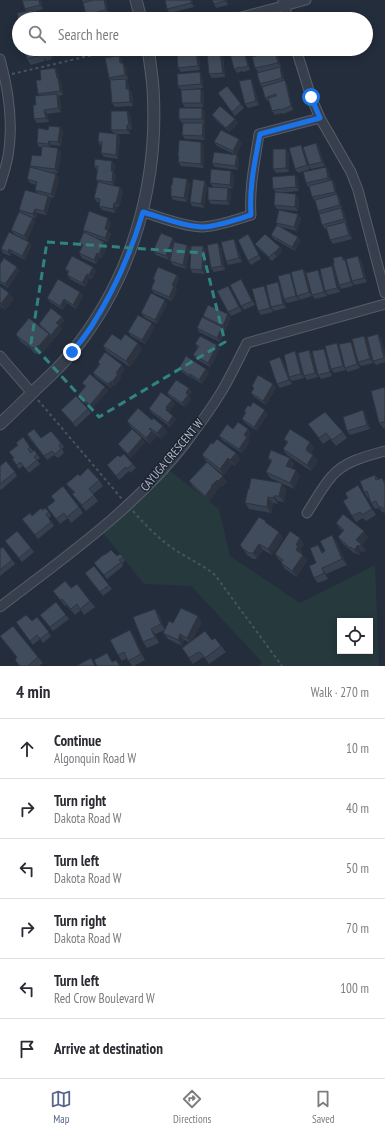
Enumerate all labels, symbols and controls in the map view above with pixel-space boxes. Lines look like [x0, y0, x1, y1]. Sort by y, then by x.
search box [12, 12, 373, 56]
icon: search [26, 23, 48, 45]
text: Search here [58, 25, 119, 44]
route start [302, 88, 320, 106]
route end [63, 343, 81, 361]
street label: CAYUGA CRESCENT W [137, 416, 206, 494]
map controls [337, 618, 373, 654]
button: locate [337, 618, 373, 654]
text: 4 min [16, 681, 50, 703]
text: Walk · 270 m [311, 684, 369, 701]
text: Continue [54, 731, 101, 750]
icon: ahead [16, 738, 38, 760]
text: 10 m [346, 740, 369, 757]
text: Algonquin Road W [54, 750, 136, 767]
text: Turn right [54, 791, 106, 810]
icon: right [16, 798, 38, 820]
text: 40 m [346, 800, 369, 817]
text: Dakota Road W [54, 810, 122, 827]
text: Turn left [54, 851, 99, 870]
icon: left [16, 858, 38, 880]
text: 50 m [346, 860, 369, 877]
text: Dakota Road W [54, 870, 122, 887]
text: Turn right [54, 911, 106, 930]
icon: right [16, 918, 38, 940]
text: 70 m [346, 920, 369, 937]
text: Dakota Road W [54, 930, 122, 947]
text: Turn left [54, 971, 99, 990]
icon: left [16, 978, 38, 1000]
text: 100 m [340, 980, 369, 997]
text: Red Crow Boulevard W [54, 990, 155, 1007]
icon: arrive [16, 1038, 38, 1060]
text: Arrive at destination [54, 1039, 163, 1058]
tab: Map [50, 1088, 72, 1126]
tab: Directions [173, 1088, 211, 1126]
tab: Saved [312, 1088, 335, 1126]

